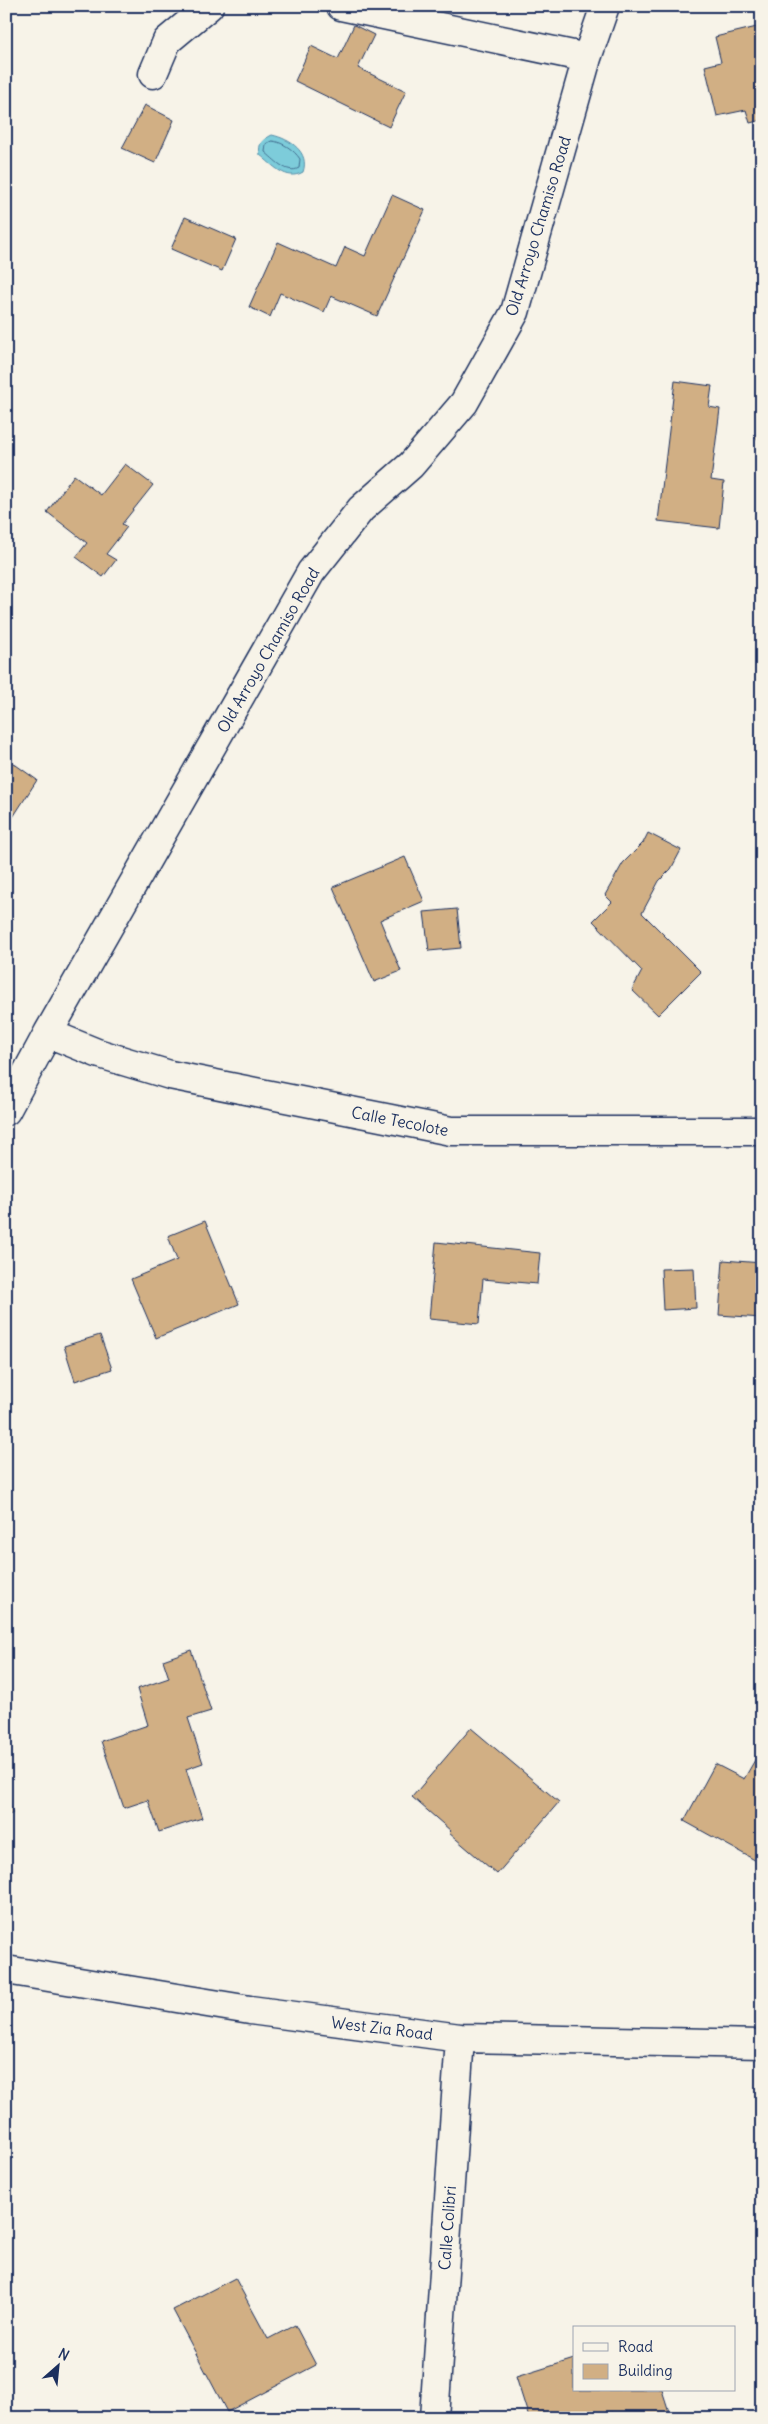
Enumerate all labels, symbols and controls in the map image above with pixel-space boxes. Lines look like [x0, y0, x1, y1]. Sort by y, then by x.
street label: Old Arroyo Chamiso Road [501, 133, 575, 319]
street label: Old Arroyo Chamiso Road [212, 564, 324, 736]
street label: Calle Tecolote [350, 1102, 450, 1140]
street label: West Zia Road [330, 2012, 434, 2044]
street label: Calle Colibri [434, 2185, 460, 2271]
legend [573, 2326, 736, 2392]
text: Road [618, 2337, 653, 2356]
north arrow [32, 2342, 82, 2392]
text: N [56, 2344, 72, 2365]
text: Building [618, 2361, 673, 2380]

